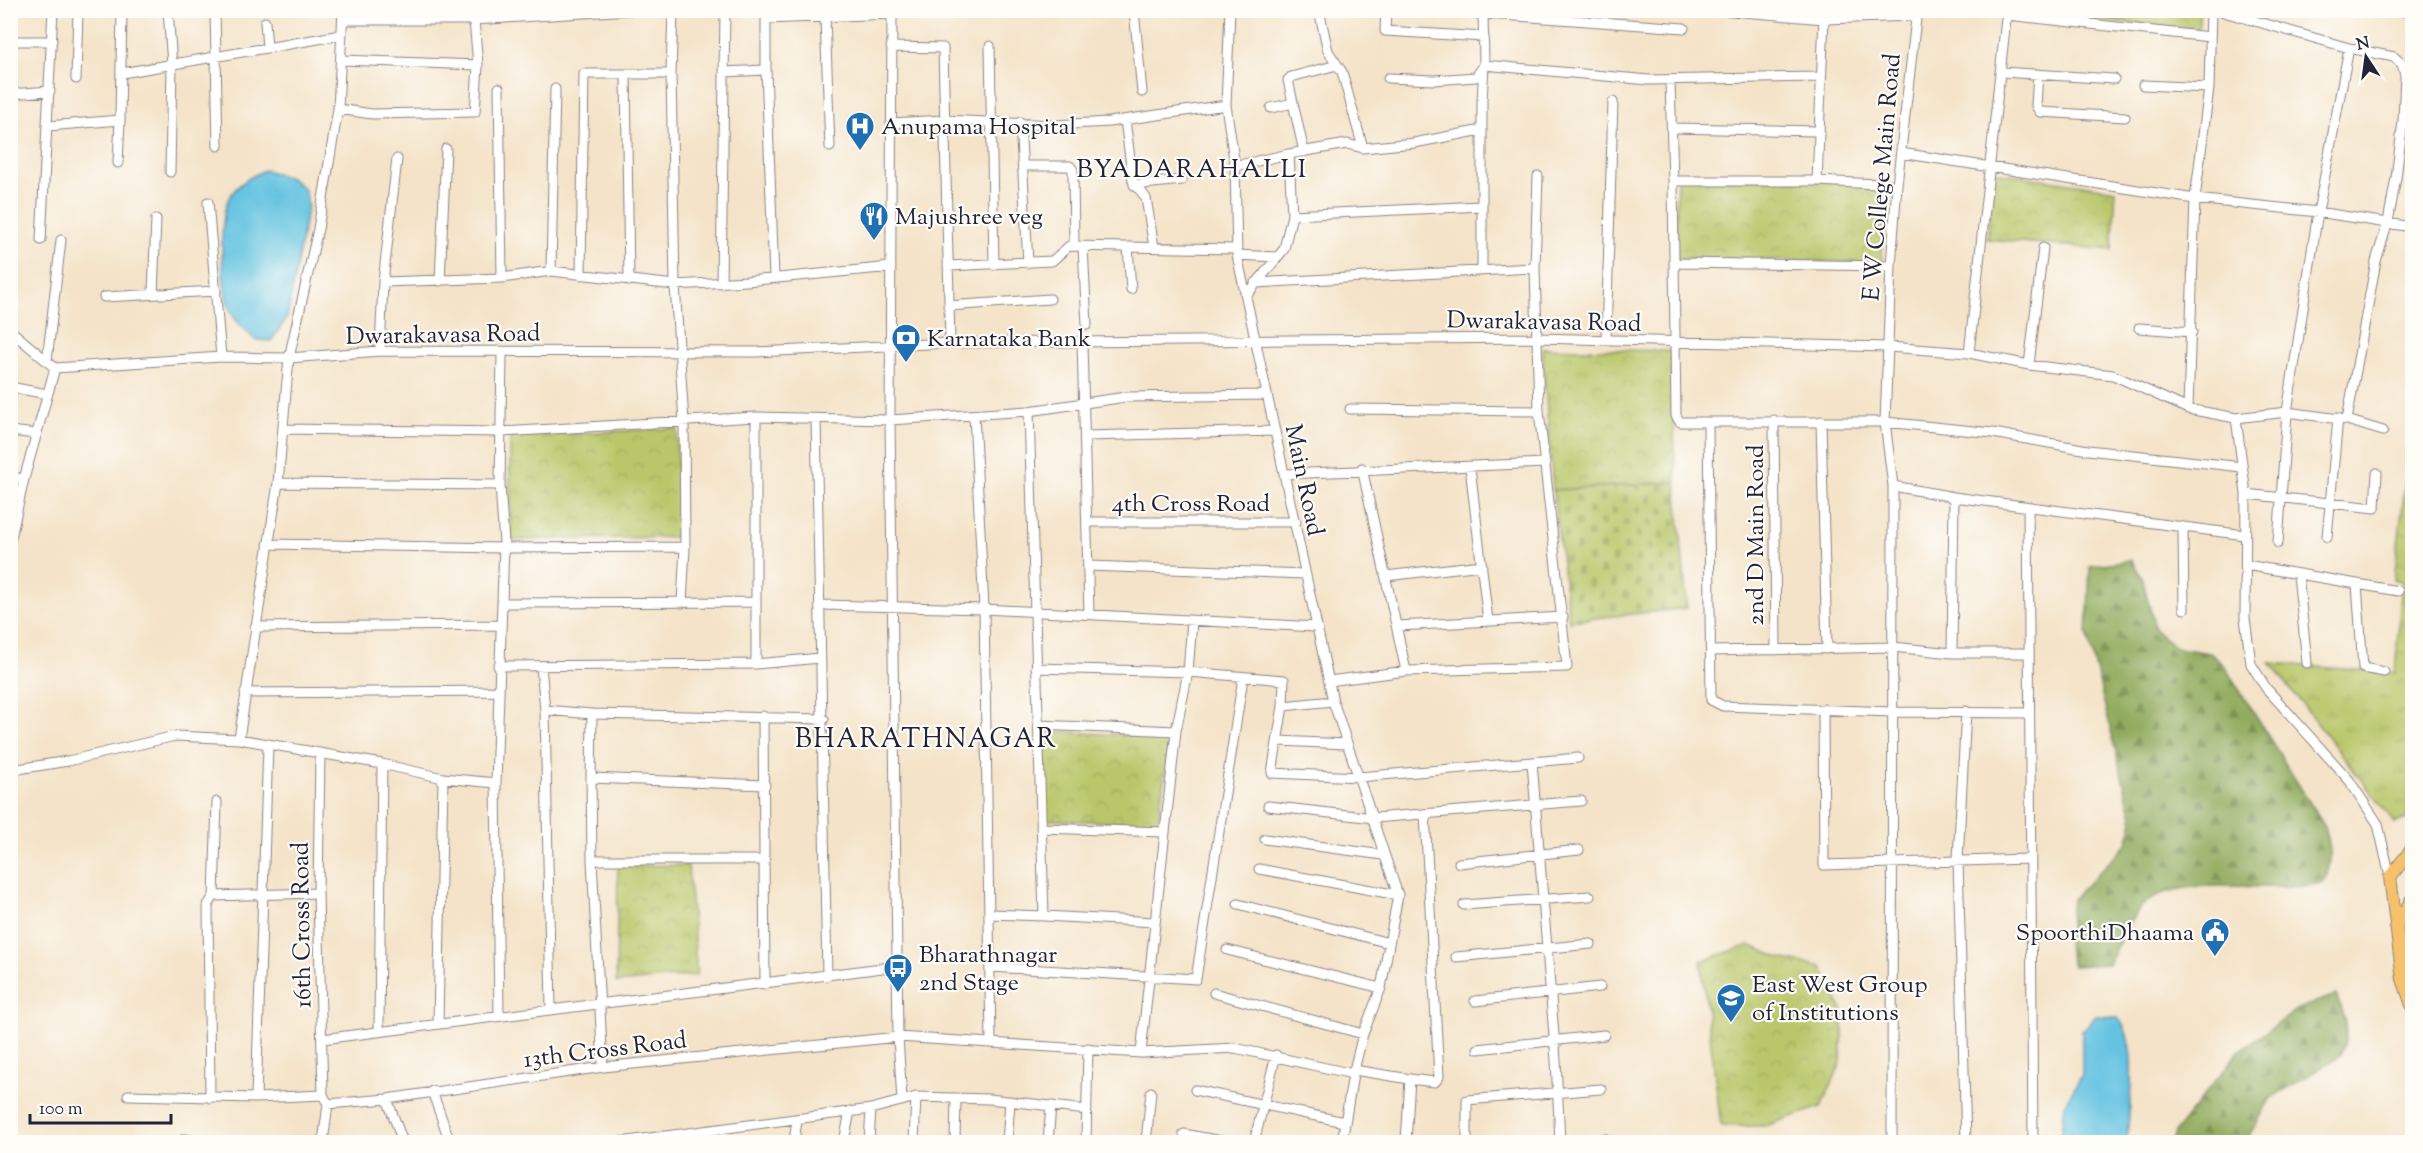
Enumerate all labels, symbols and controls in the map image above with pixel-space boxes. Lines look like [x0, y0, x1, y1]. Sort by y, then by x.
north arrow [2336, 27, 2396, 87]
text: N [2354, 32, 2372, 57]
street label: E W College Main Road [1855, 52, 1911, 302]
hospital icon: Anupama Hospital [844, 110, 876, 152]
place label: Anupama Hospital [881, 111, 1076, 145]
district label: BYADARAHALLI [1076, 152, 1308, 189]
restaurant icon: Majushree veg [858, 200, 890, 242]
place label: Majushree veg [895, 201, 1043, 235]
street label: Dwarakavasa Road [1446, 304, 1642, 342]
street label: Dwarakavasa Road [345, 317, 541, 355]
bank icon: Karnataka Bank [890, 322, 922, 364]
place label: Karnataka Bank [927, 323, 1091, 357]
street label: Main Road [1275, 422, 1332, 540]
street label: 2nd D Main Road [1740, 444, 1774, 626]
street label: 4th Cross Road [1112, 488, 1271, 522]
district label: BHARATHNAGAR [795, 721, 1057, 760]
street label: 16th Cross Road [285, 841, 321, 1008]
public building icon: SpoorthiDhaama [2199, 916, 2231, 958]
place label: SpoorthiDhaama [2016, 917, 2194, 951]
place label: Bharathnagar 2nd Stage [919, 939, 1057, 1001]
bus stop icon: Bharathnagar 2nd Stage [882, 952, 914, 994]
place label: East West Group of Institutions [1752, 969, 1927, 1031]
school or university icon: East West Group of Institutions [1715, 982, 1747, 1024]
street label: 13th Cross Road [522, 1024, 689, 1078]
scale bar [30, 1087, 171, 1125]
text: 100 m [39, 1097, 83, 1123]

